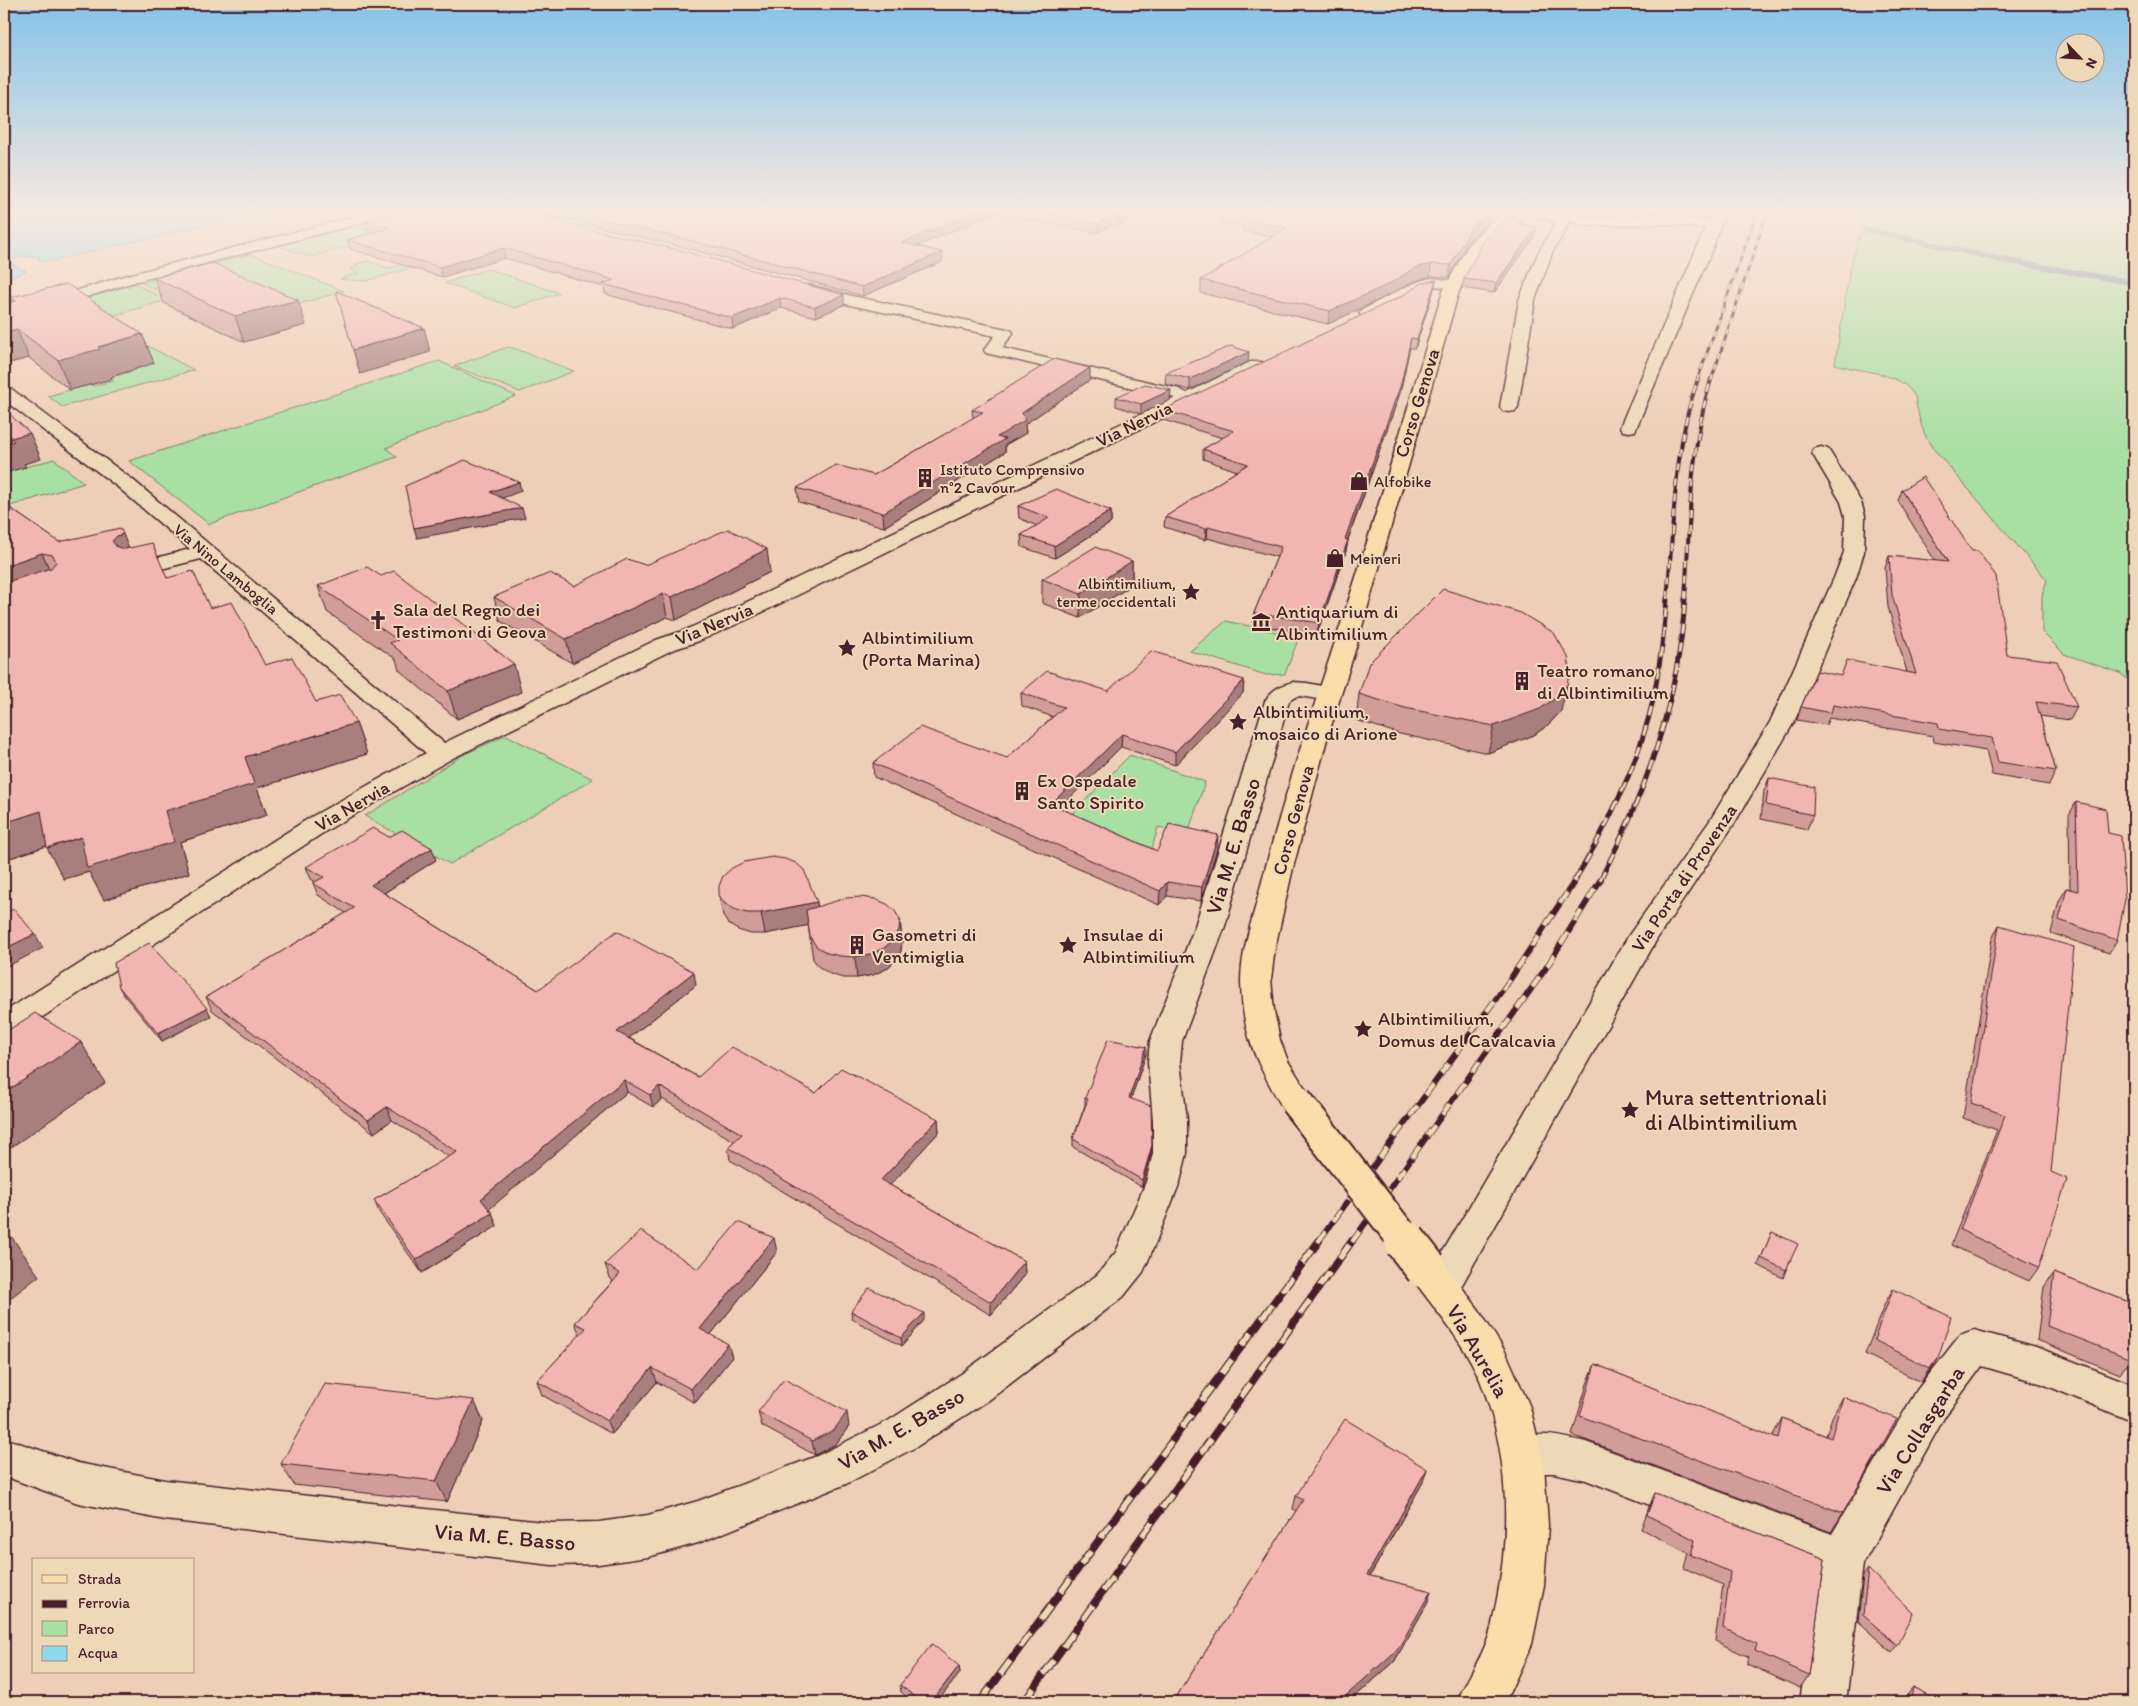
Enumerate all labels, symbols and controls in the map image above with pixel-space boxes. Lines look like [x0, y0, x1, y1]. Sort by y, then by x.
north arrow [2056, 32, 2106, 82]
text: N [2082, 55, 2101, 71]
street label: Corso Genova [1390, 346, 1444, 460]
street label: Via Nervia [1092, 396, 1176, 452]
place label: Istituto Comprensivo n°2 Cavour [940, 460, 1085, 497]
building icon: Istituto Comprensivo n°2 Cavour [914, 467, 936, 489]
shop icon: Alfobike [1348, 470, 1370, 492]
place label: Alfobike [1374, 472, 1432, 491]
street label: Via Nino Lamboglia [170, 520, 282, 618]
shop icon: Meineri [1324, 547, 1346, 569]
place label: Meineri [1350, 549, 1401, 568]
place label: Albintimilium, terme occidentali [1056, 574, 1176, 611]
place icon: Albintimilium, terme occidentali [1180, 581, 1202, 603]
street label: Via Nervia [672, 597, 756, 651]
place label: Sala del Regno dei Testimoni di Geova [393, 598, 546, 643]
place label: Antiquarium di Albintimilium [1276, 600, 1398, 645]
church icon: Sala del Regno dei Testimoni di Geova [367, 609, 389, 631]
museum icon: Antiquarium di Albintimilium [1250, 611, 1272, 633]
place label: Albintimilium (Porta Marina) [862, 626, 980, 671]
place icon: Albintimilium (Porta Marina) [836, 637, 858, 659]
place label: Teatro romano di Albintimilium [1537, 659, 1669, 704]
building icon: Teatro romano di Albintimilium [1511, 670, 1533, 692]
place label: Albintimilium, mosaico di Arione [1253, 700, 1397, 745]
place icon: Albintimilium, mosaico di Arione [1227, 711, 1249, 733]
street label: Corso Genova [1267, 763, 1319, 877]
place label: Ex Ospedale Santo Spirito [1037, 769, 1144, 814]
street label: Via M. E. Basso [1199, 774, 1267, 918]
street label: Via Nervia [311, 775, 393, 837]
building icon: Ex Ospedale Santo Spirito [1011, 780, 1033, 802]
street label: Via Porta di Provenza [1626, 800, 1742, 956]
place label: Gasometri di Ventimiglia [872, 923, 976, 968]
place label: Insulae di Albintimilium [1083, 923, 1195, 968]
building icon: Gasometri di Ventimiglia [846, 934, 868, 956]
place icon: Insulae di Albintimilium [1057, 934, 1079, 956]
place label: Albintimilium, Domus del Cavalcavia [1378, 1007, 1556, 1052]
place icon: Albintimilium, Domus del Cavalcavia [1352, 1018, 1374, 1040]
place label: Mura settentrionali di Albintimilium [1645, 1084, 1827, 1136]
place icon: Mura settentrionali di Albintimilium [1619, 1099, 1641, 1121]
street label: Via Aurelia [1441, 1300, 1516, 1403]
street label: Via Collasgarba [1870, 1360, 1971, 1499]
street label: Via M. E. Basso [833, 1382, 969, 1476]
street label: Via M. E. Basso [433, 1517, 577, 1557]
legend [32, 1558, 195, 1674]
text: Strada [78, 1570, 122, 1588]
text: Ferrovia [78, 1594, 130, 1612]
text: Parco [78, 1620, 114, 1638]
text: Acqua [78, 1644, 119, 1662]

